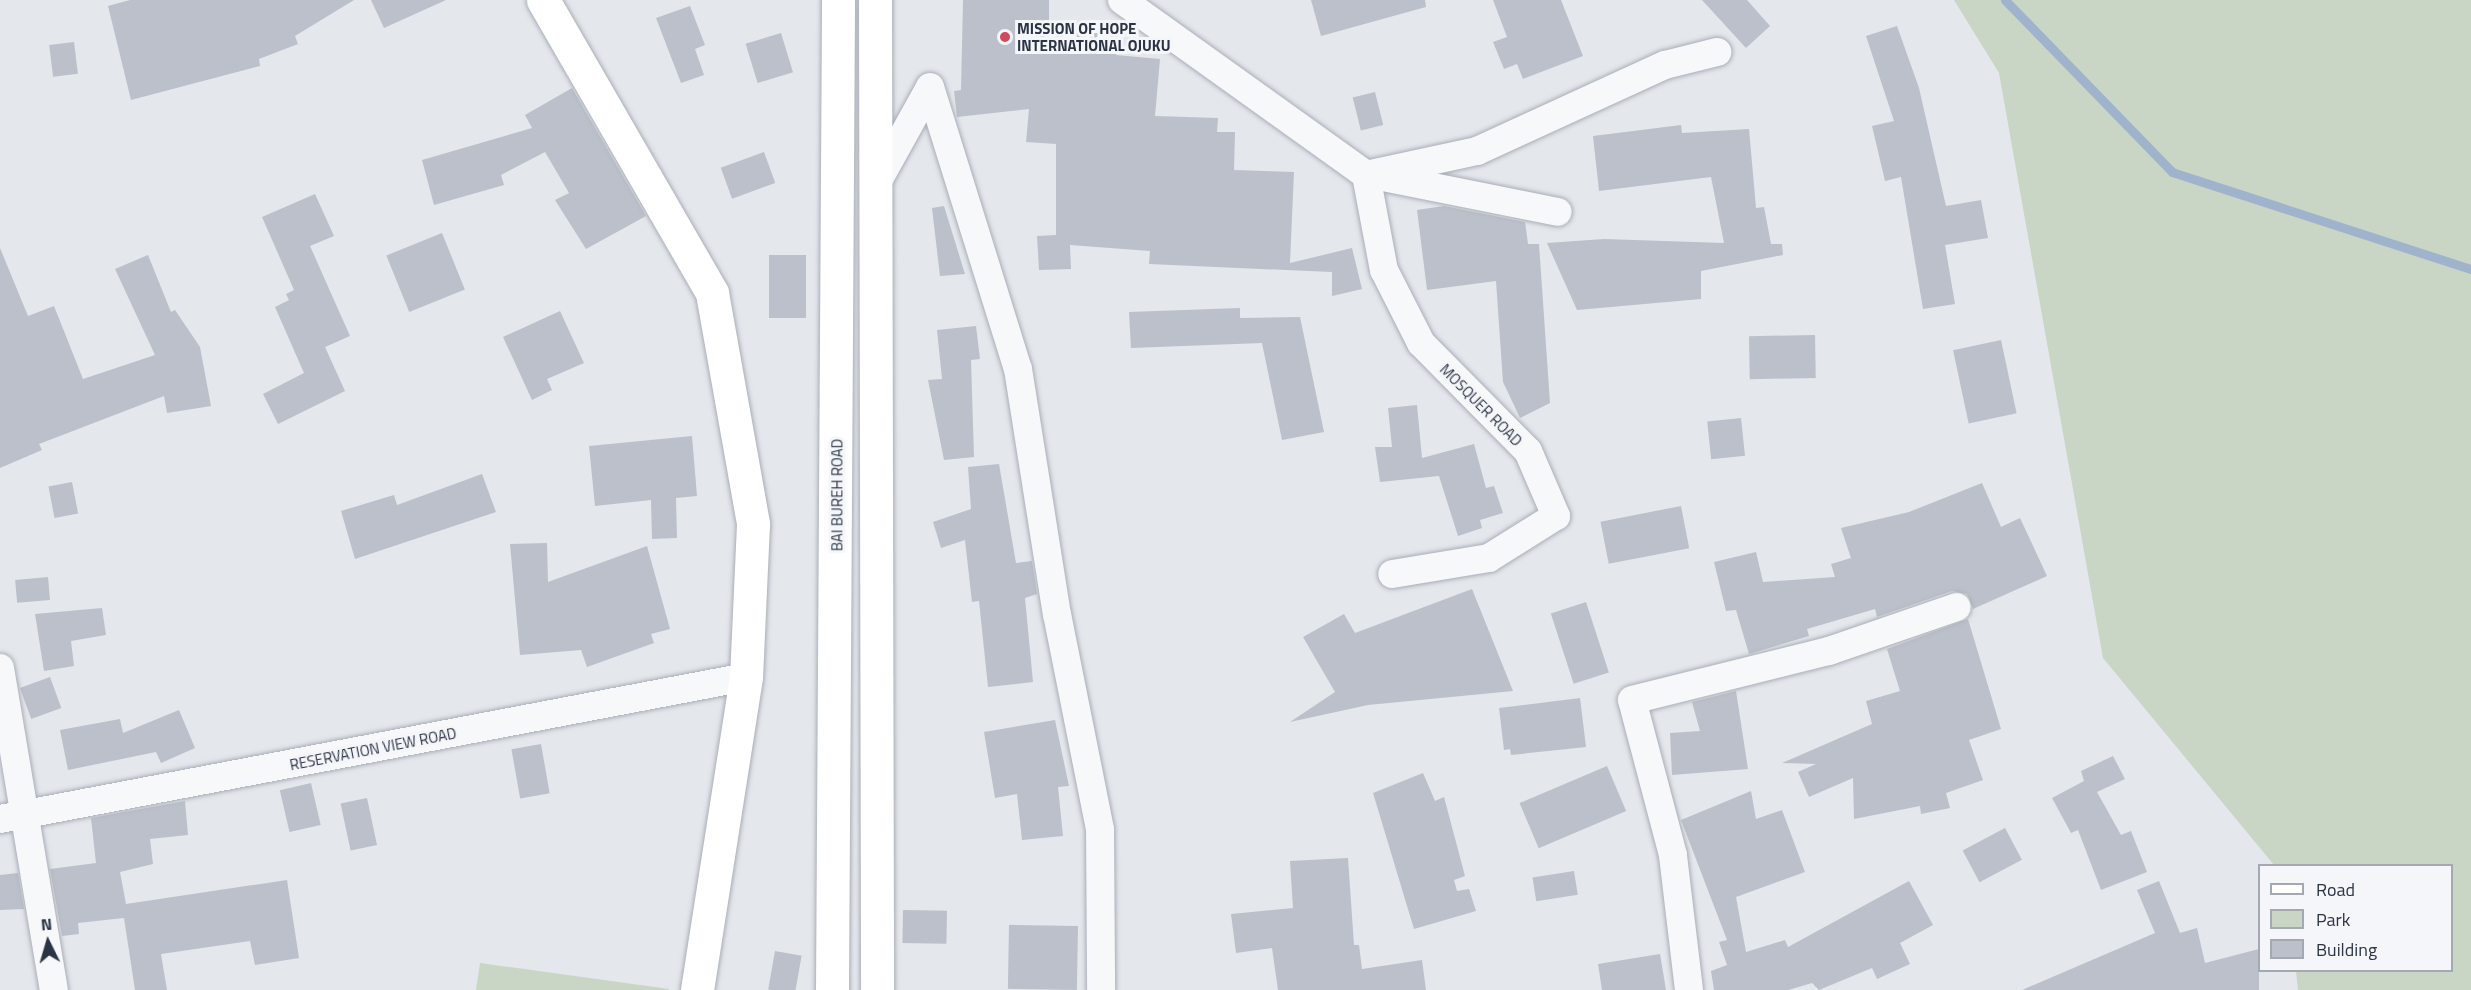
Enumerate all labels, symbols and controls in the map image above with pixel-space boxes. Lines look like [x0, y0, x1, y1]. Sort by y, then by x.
place label: MISSION OF HOPE INTERNATIONAL OJUKU [1017, 19, 1171, 54]
marker: MISSION OF HOPE INTERNATIONAL OJUKU [998, 30, 1012, 44]
street label: MOSQUER ROAD [1436, 360, 1526, 450]
street label: BAI BUREH ROAD [828, 439, 846, 551]
street label: RESERVATION VIEW ROAD [288, 724, 458, 774]
legend [2258, 864, 2453, 972]
text: Road [2316, 876, 2355, 903]
text: Park [2316, 906, 2350, 933]
north arrow [18, 912, 78, 972]
text: N [40, 912, 53, 937]
text: Building [2316, 936, 2377, 963]

